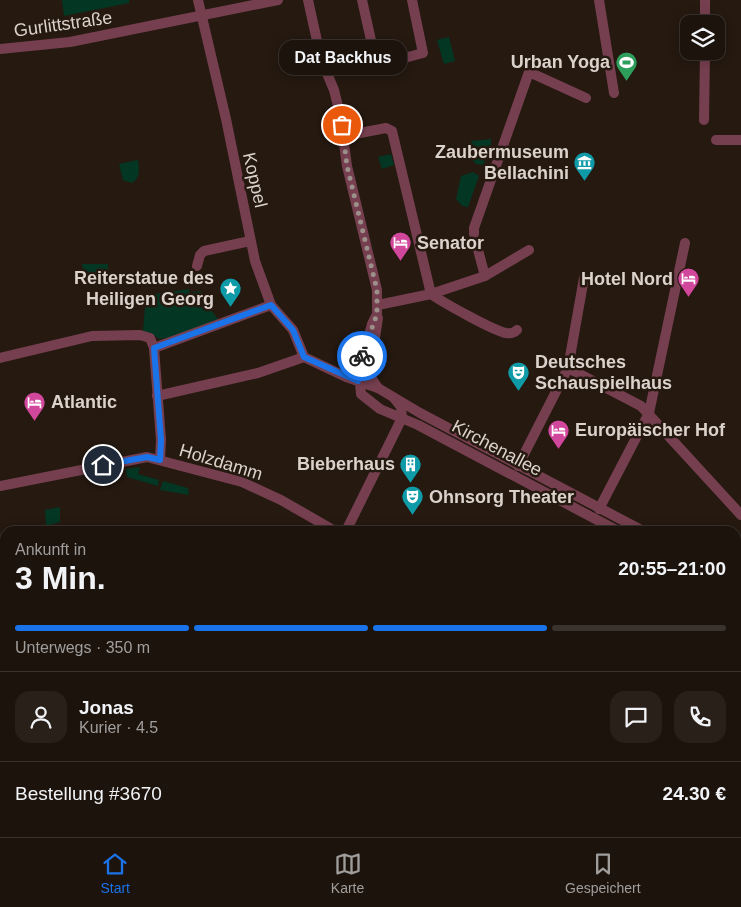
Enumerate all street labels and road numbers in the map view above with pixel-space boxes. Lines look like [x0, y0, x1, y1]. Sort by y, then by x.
street label: Gurlittstraße [13, 7, 113, 41]
street label: Koppel [239, 150, 271, 210]
street label: Kirchenallee [449, 416, 545, 480]
street label: Holzdamm [177, 440, 265, 484]

